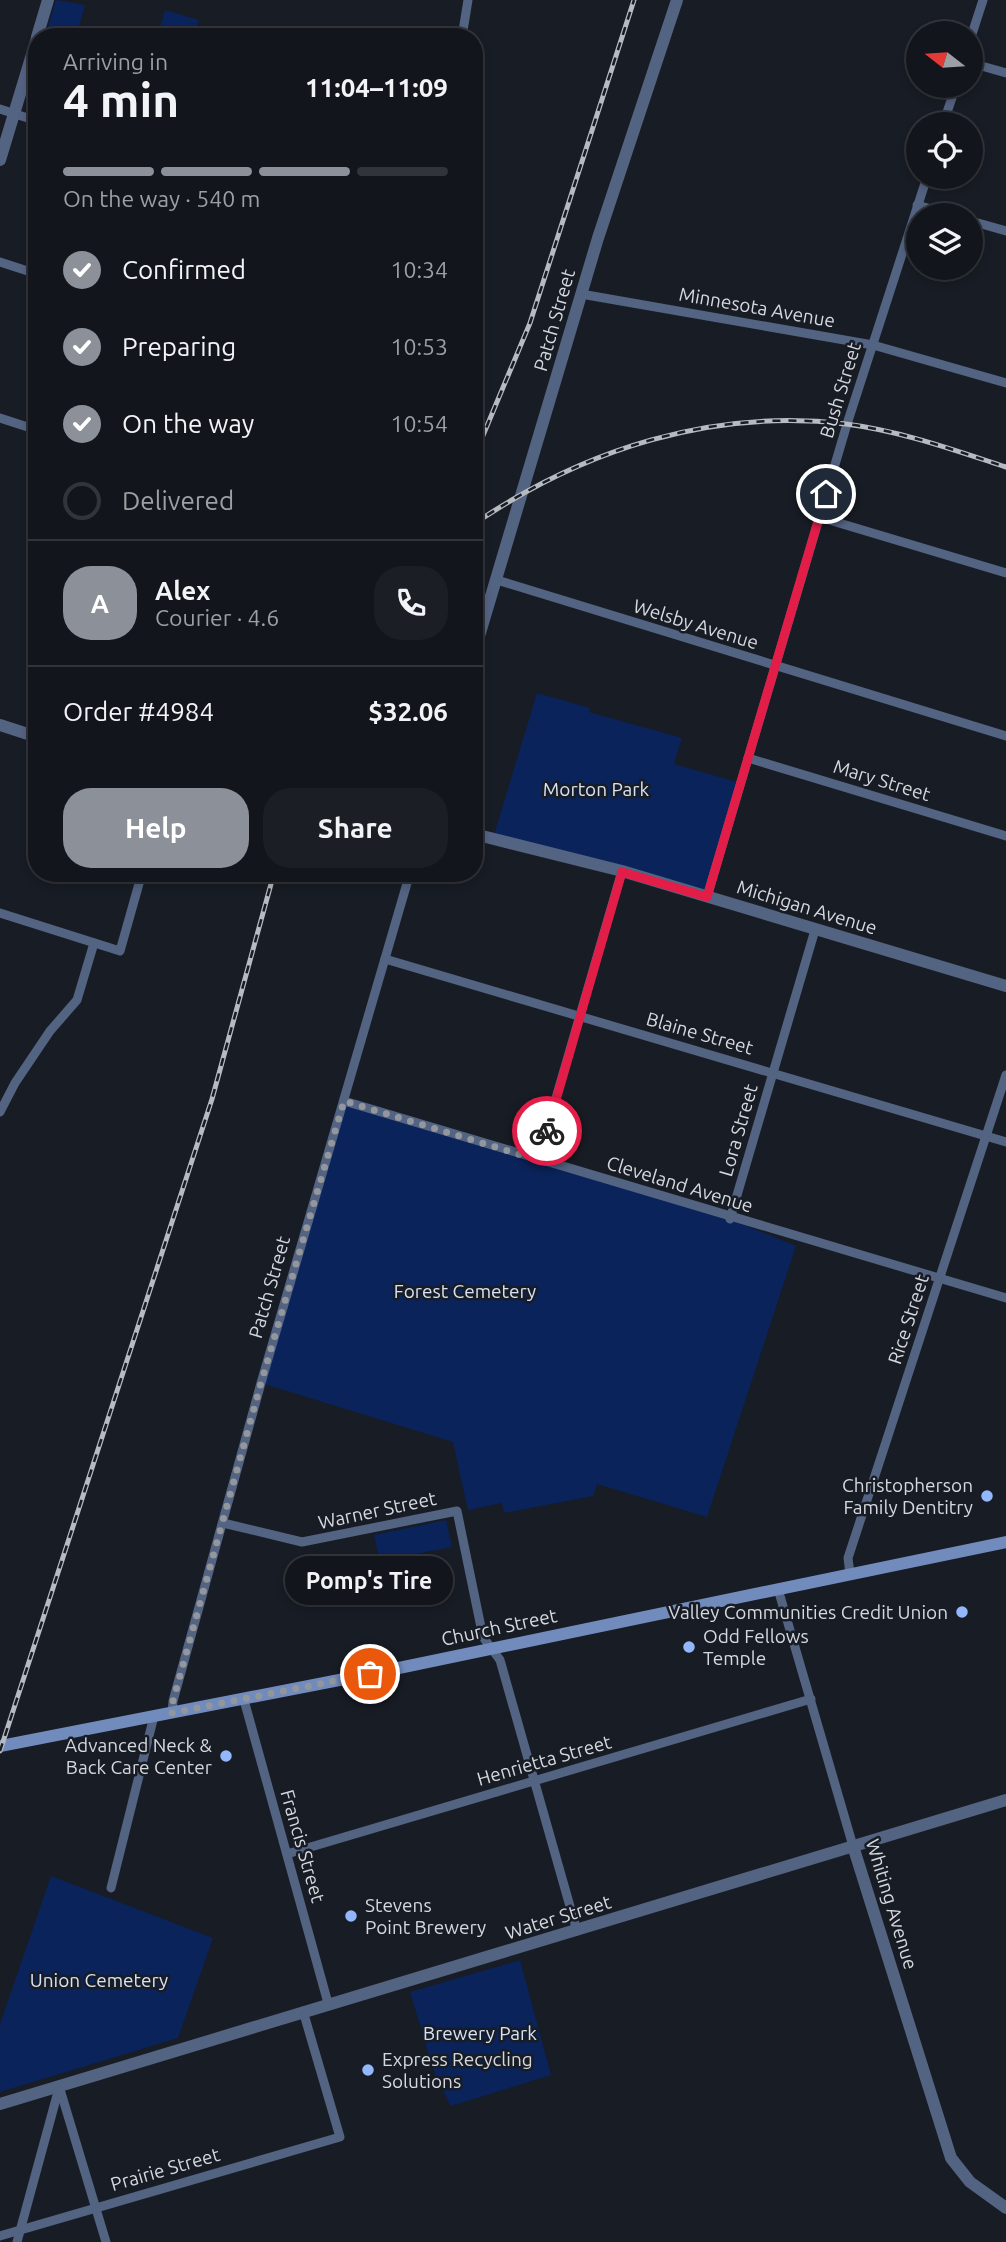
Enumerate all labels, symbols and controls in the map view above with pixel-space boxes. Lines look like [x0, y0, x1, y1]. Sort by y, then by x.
north arrow [906, 21, 984, 98]
map controls [906, 21, 983, 280]
text: Arriving in [63, 49, 168, 74]
text: 11:04–11:09 [305, 73, 448, 102]
text: 4 min [63, 74, 179, 126]
button: locate [906, 112, 983, 189]
text: On the way · 540 m [63, 186, 260, 211]
button: layers [906, 203, 983, 280]
icon: check [63, 251, 101, 289]
text: Confirmed [122, 255, 246, 284]
text: 10:34 [390, 257, 448, 282]
street label: Patch Street [529, 266, 579, 374]
street label: Minnesota Avenue [677, 282, 837, 332]
icon: check [63, 328, 101, 366]
text: Preparing [122, 332, 236, 361]
text: 10:53 [390, 334, 448, 359]
street label: Bush Street [815, 339, 865, 441]
icon: check [63, 405, 101, 443]
text: On the way [122, 409, 254, 438]
text: 10:54 [390, 411, 448, 436]
pin [796, 464, 856, 524]
icon: home [807, 475, 845, 513]
text: Delivered [122, 486, 234, 515]
button: phone [374, 566, 448, 640]
text: Alex [155, 576, 210, 605]
text: A [91, 589, 109, 618]
street label: Welsby Avenue [631, 595, 761, 653]
text: Courier · 4.6 [155, 605, 279, 630]
text: Order #4984 [63, 697, 214, 726]
text: $32.06 [368, 697, 448, 726]
street label: Mary Street [831, 755, 934, 805]
park label: Morton Park [543, 778, 650, 800]
button: Help [63, 788, 249, 868]
button: Share [263, 788, 448, 868]
street label: Michigan Avenue [734, 875, 880, 939]
street label: Blaine Street [644, 1007, 757, 1059]
street label: Lora Street [714, 1081, 762, 1179]
courier [512, 1096, 582, 1166]
icon: bike [528, 1112, 566, 1150]
street label: Cleveland Avenue [604, 1151, 756, 1217]
street label: Patch Street [244, 1233, 294, 1341]
street label: Rice Street [883, 1271, 933, 1367]
park label: Forest Cemetery [394, 1280, 536, 1302]
place label: Christopherson Family Dentitry [842, 1474, 973, 1518]
street label: Warner Street [316, 1487, 439, 1533]
marker: Christopherson Family Dentitry [979, 1488, 995, 1504]
callout: Pomp's Tire [286, 1555, 454, 1604]
text: Pomp's Tire [306, 1568, 432, 1593]
place label: Valley Communities Credit Union [668, 1601, 948, 1623]
street label: Church Street [439, 1604, 559, 1650]
marker: Valley Communities Credit Union [954, 1604, 970, 1620]
place label: Odd Fellows Temple [703, 1625, 809, 1669]
marker: Odd Fellows Temple [681, 1639, 697, 1655]
pin [340, 1644, 400, 1704]
icon: bag [351, 1655, 389, 1693]
street label: Henrietta Street [474, 1730, 614, 1790]
place label: Advanced Neck & Back Care Center [65, 1734, 213, 1778]
marker: Advanced Neck & Back Care Center [218, 1748, 234, 1764]
street label: Francis Street [276, 1787, 330, 1906]
street label: Whiting Avenue [862, 1836, 922, 1972]
street label: Water Street [502, 1890, 614, 1944]
place label: Stevens Point Brewery [365, 1894, 486, 1938]
marker: Stevens Point Brewery [343, 1908, 359, 1924]
park label: Union Cemetery [30, 1969, 168, 1991]
park label: Brewery Park [423, 2022, 537, 2044]
place label: Express Recycling Solutions [382, 2048, 533, 2092]
marker: Express Recycling Solutions [360, 2062, 376, 2078]
street label: Prairie Street [108, 2143, 223, 2195]

